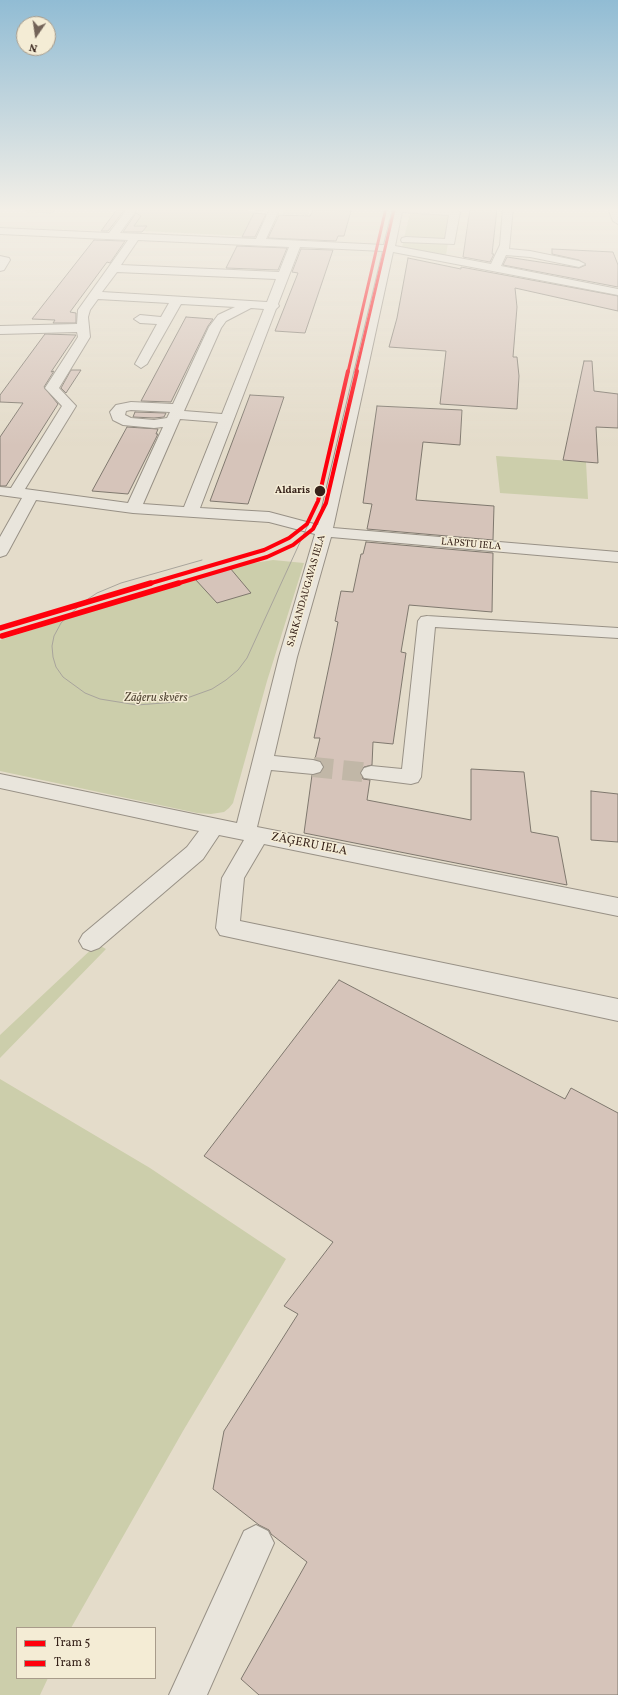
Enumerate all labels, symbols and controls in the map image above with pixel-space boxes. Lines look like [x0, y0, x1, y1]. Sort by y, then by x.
north arrow [16, 16, 56, 56]
text: N [28, 39, 39, 55]
marker: Aldaris [313, 484, 327, 498]
place label: Aldaris [275, 485, 310, 497]
street label: SARKANDAUGAVAS IELA [285, 534, 329, 648]
street label: LĀPSTU IELA [440, 536, 502, 554]
park label: Zāģeru skvērs [124, 692, 188, 706]
street label: ZĀĢERU IELA [270, 831, 348, 859]
legend [16, 1627, 156, 1679]
text: Tram 5 [54, 1635, 90, 1651]
text: Tram 8 [54, 1655, 91, 1671]

